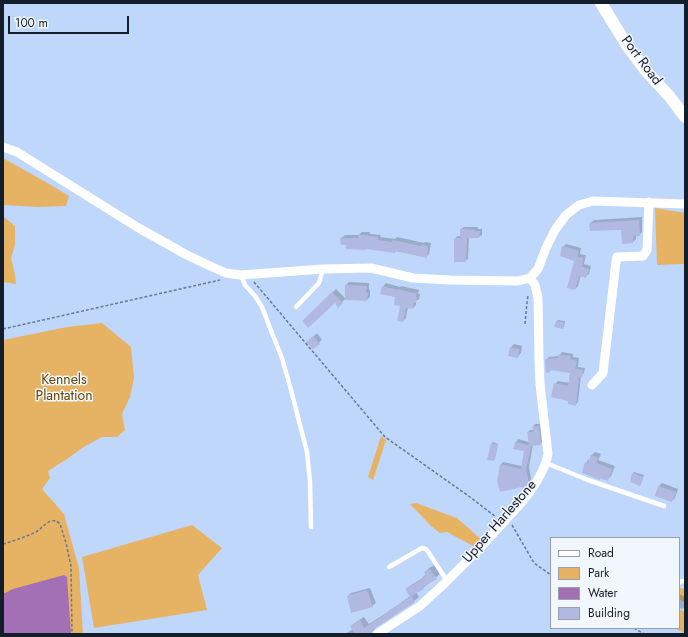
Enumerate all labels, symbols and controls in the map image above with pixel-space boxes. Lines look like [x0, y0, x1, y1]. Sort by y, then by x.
scale bar [10, 8, 131, 34]
text: 100 m [15, 14, 48, 32]
street label: Port Road [617, 33, 665, 89]
park label: Kennels Plantation [35, 373, 93, 406]
street label: Upper Harlestone [460, 477, 540, 567]
legend [550, 537, 680, 629]
text: Road [588, 544, 614, 562]
text: Park [588, 564, 609, 582]
text: Water [588, 584, 618, 602]
text: Building [588, 604, 630, 622]

